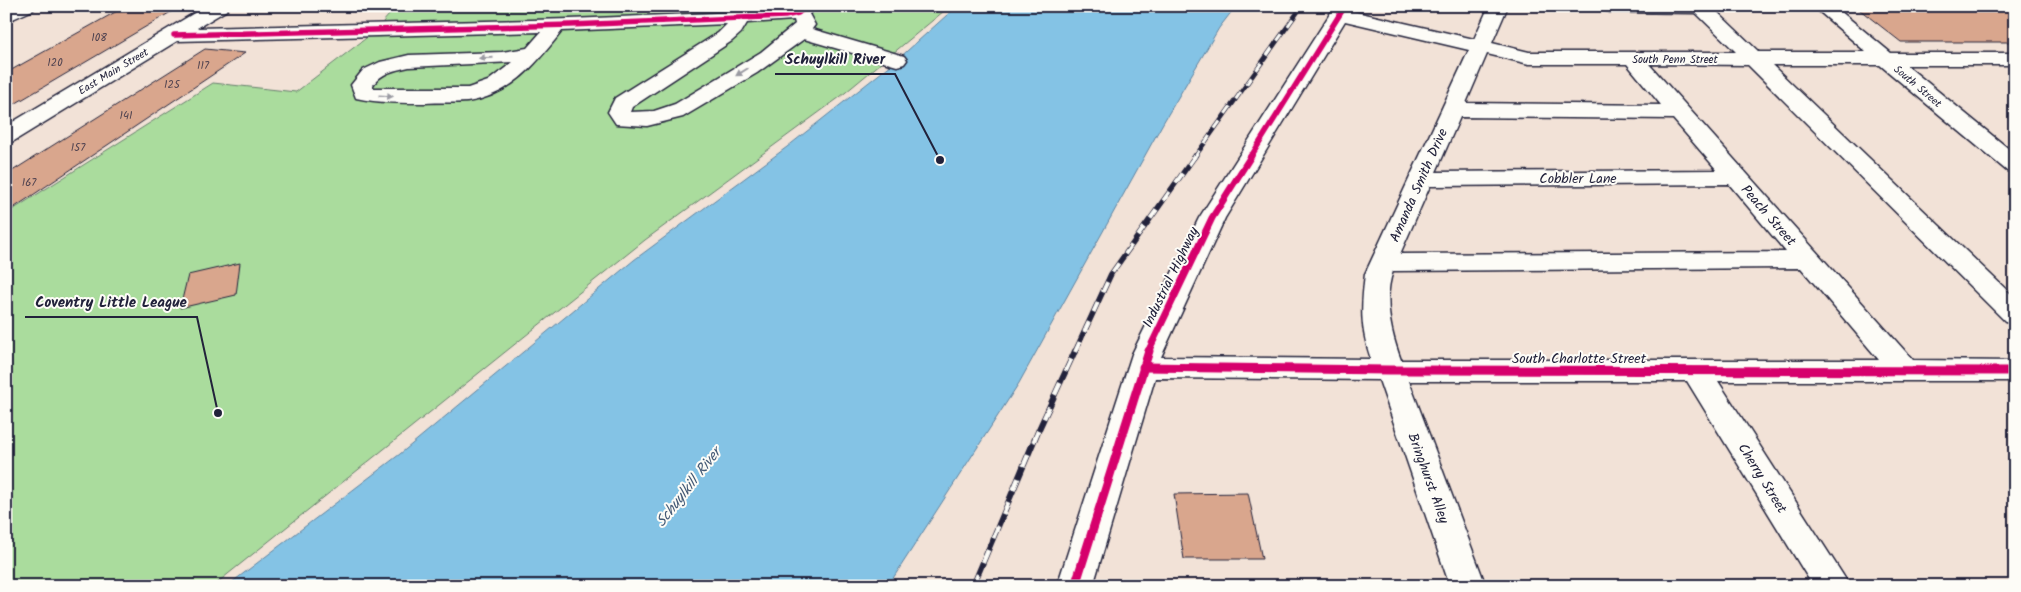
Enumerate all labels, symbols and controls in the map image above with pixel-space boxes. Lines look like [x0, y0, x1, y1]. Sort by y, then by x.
house number: 108 [91, 29, 107, 47]
street label: East Main Street [75, 43, 153, 100]
callout: Schuylkill River [775, 44, 895, 74]
text: Schuylkill River [785, 48, 886, 72]
street label: South Penn Street [1632, 51, 1719, 69]
house number: 120 [47, 54, 63, 72]
one-way arrow [478, 55, 494, 63]
house number: 117 [197, 57, 210, 75]
street label: South Street [1889, 61, 1946, 113]
one-way arrow [736, 67, 749, 76]
house number: 125 [164, 76, 181, 94]
one-way arrow [378, 92, 394, 100]
house number: 141 [120, 107, 132, 125]
street label: Amanda Smith Drive [1384, 124, 1454, 246]
house number: 157 [71, 139, 86, 157]
street label: Cobbler Lane [1539, 168, 1617, 190]
house number: 167 [22, 174, 37, 192]
street label: Peach Street [1735, 180, 1802, 252]
street label: Industrial Highway [1137, 223, 1205, 332]
callout: Coventry Little League [25, 287, 197, 317]
text: Coventry Little League [35, 291, 187, 315]
street label: South Charlotte Street [1512, 348, 1647, 370]
street label: Bringhurst Alley [1401, 430, 1455, 527]
street label: Cherry Street [1732, 439, 1793, 518]
water label: Schuylkill River [650, 440, 729, 532]

